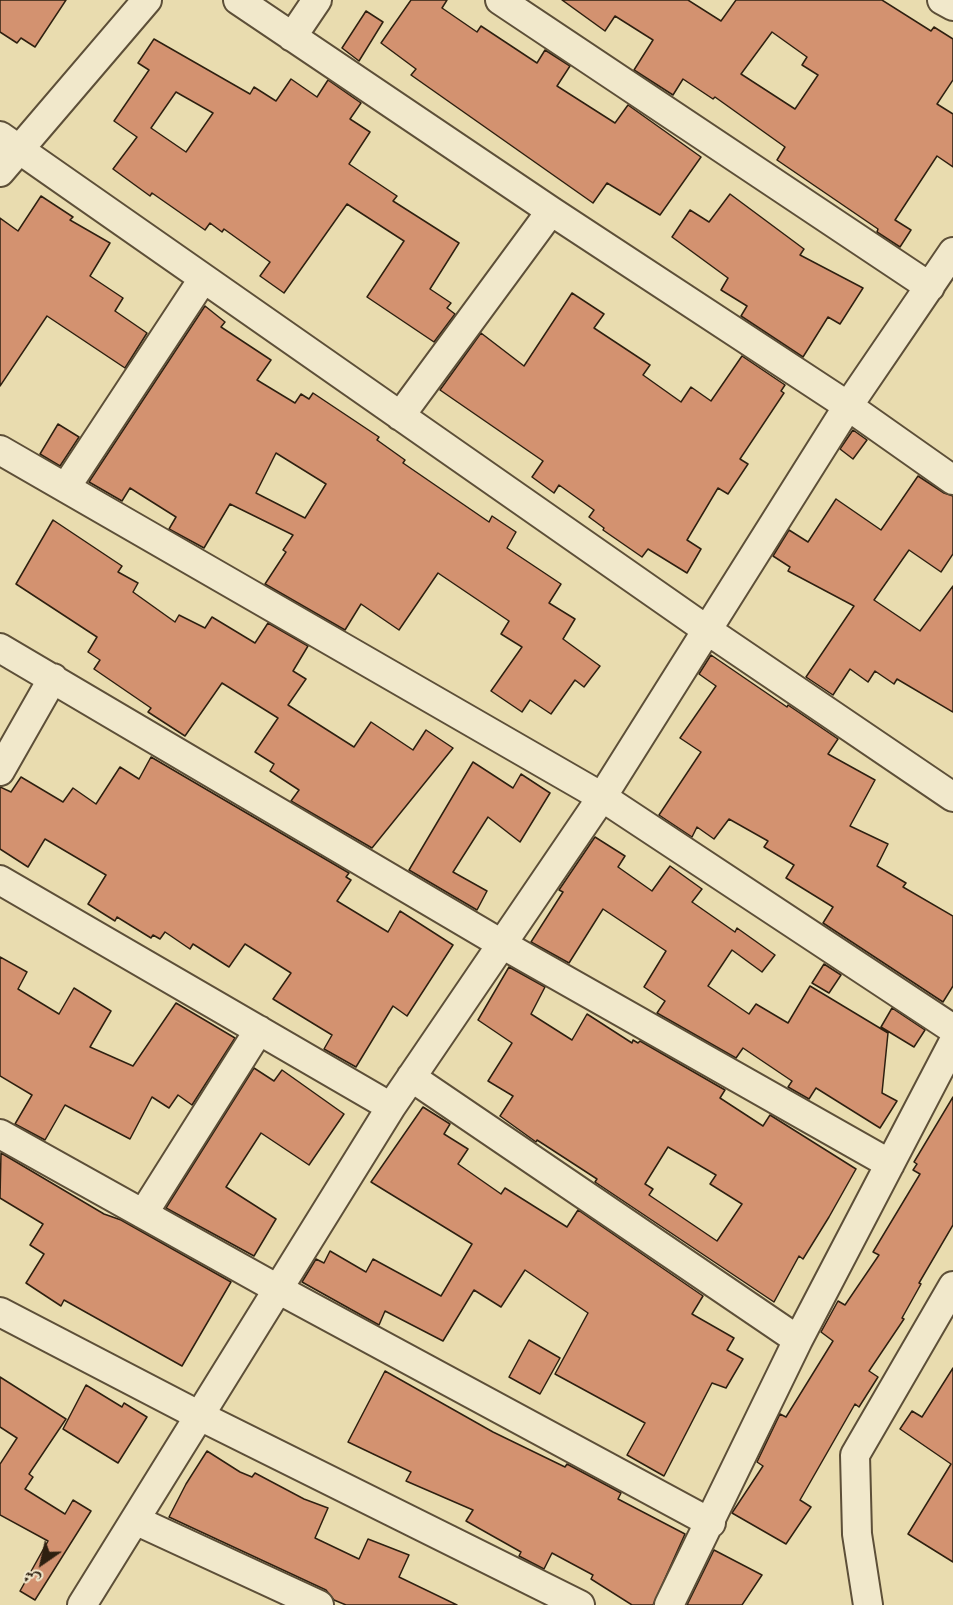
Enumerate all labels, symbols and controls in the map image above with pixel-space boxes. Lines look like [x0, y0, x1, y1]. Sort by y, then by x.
north arrow [12, 1533, 72, 1593]
text: ش [20, 1565, 44, 1591]

